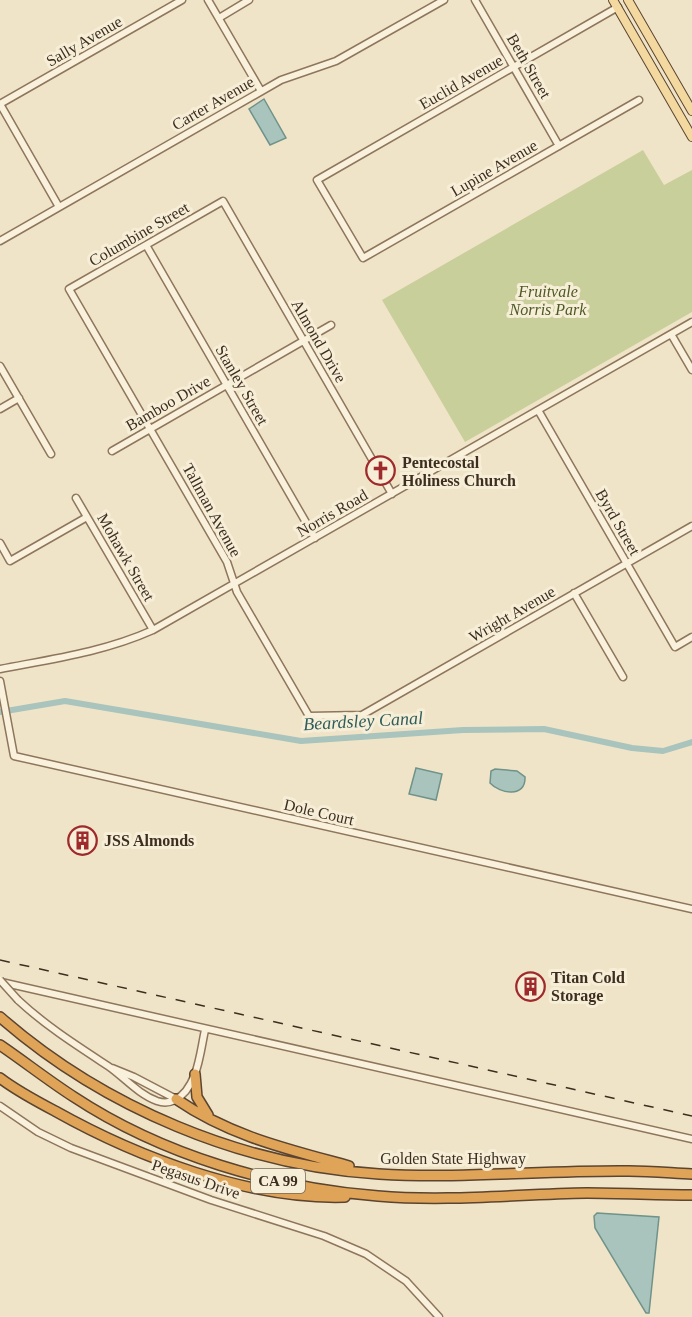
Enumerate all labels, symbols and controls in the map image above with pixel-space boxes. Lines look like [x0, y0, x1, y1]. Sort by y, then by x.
street label: Sally Avenue [43, 12, 125, 70]
street label: Beth Street [504, 31, 555, 102]
street label: Euclid Avenue [416, 51, 506, 113]
street label: Carter Avenue [169, 73, 257, 133]
street label: Lupine Avenue [448, 136, 541, 200]
street label: Columbine Street [86, 198, 192, 269]
park label: Fruitvale Norris Park [509, 283, 587, 318]
street label: Almond Drive [288, 297, 350, 385]
street label: Stanley Street [211, 342, 272, 429]
street label: Bamboo Drive [123, 372, 213, 434]
place label: Pentecostal Holiness Church [402, 454, 516, 489]
church icon: Pentecostal Holiness Church [365, 455, 397, 487]
street label: Tallman Avenue [179, 460, 245, 560]
street label: Norris Road [294, 486, 370, 540]
street label: Byrd Street [591, 486, 644, 559]
street label: Mohawk Street [94, 510, 158, 604]
street label: Wright Avenue [466, 583, 558, 646]
water label: Beardsley Canal [303, 708, 423, 734]
street label: Dole Court [282, 796, 356, 828]
building icon: JSS Almonds [67, 824, 99, 856]
place label: JSS Almonds [104, 832, 194, 849]
place label: Titan Cold Storage [551, 969, 625, 1005]
building icon: Titan Cold Storage [514, 970, 546, 1002]
street label: Golden State Highway [380, 1150, 526, 1168]
street label: Pegasus Drive [149, 1156, 242, 1203]
road number: CA 99 [251, 1169, 305, 1193]

